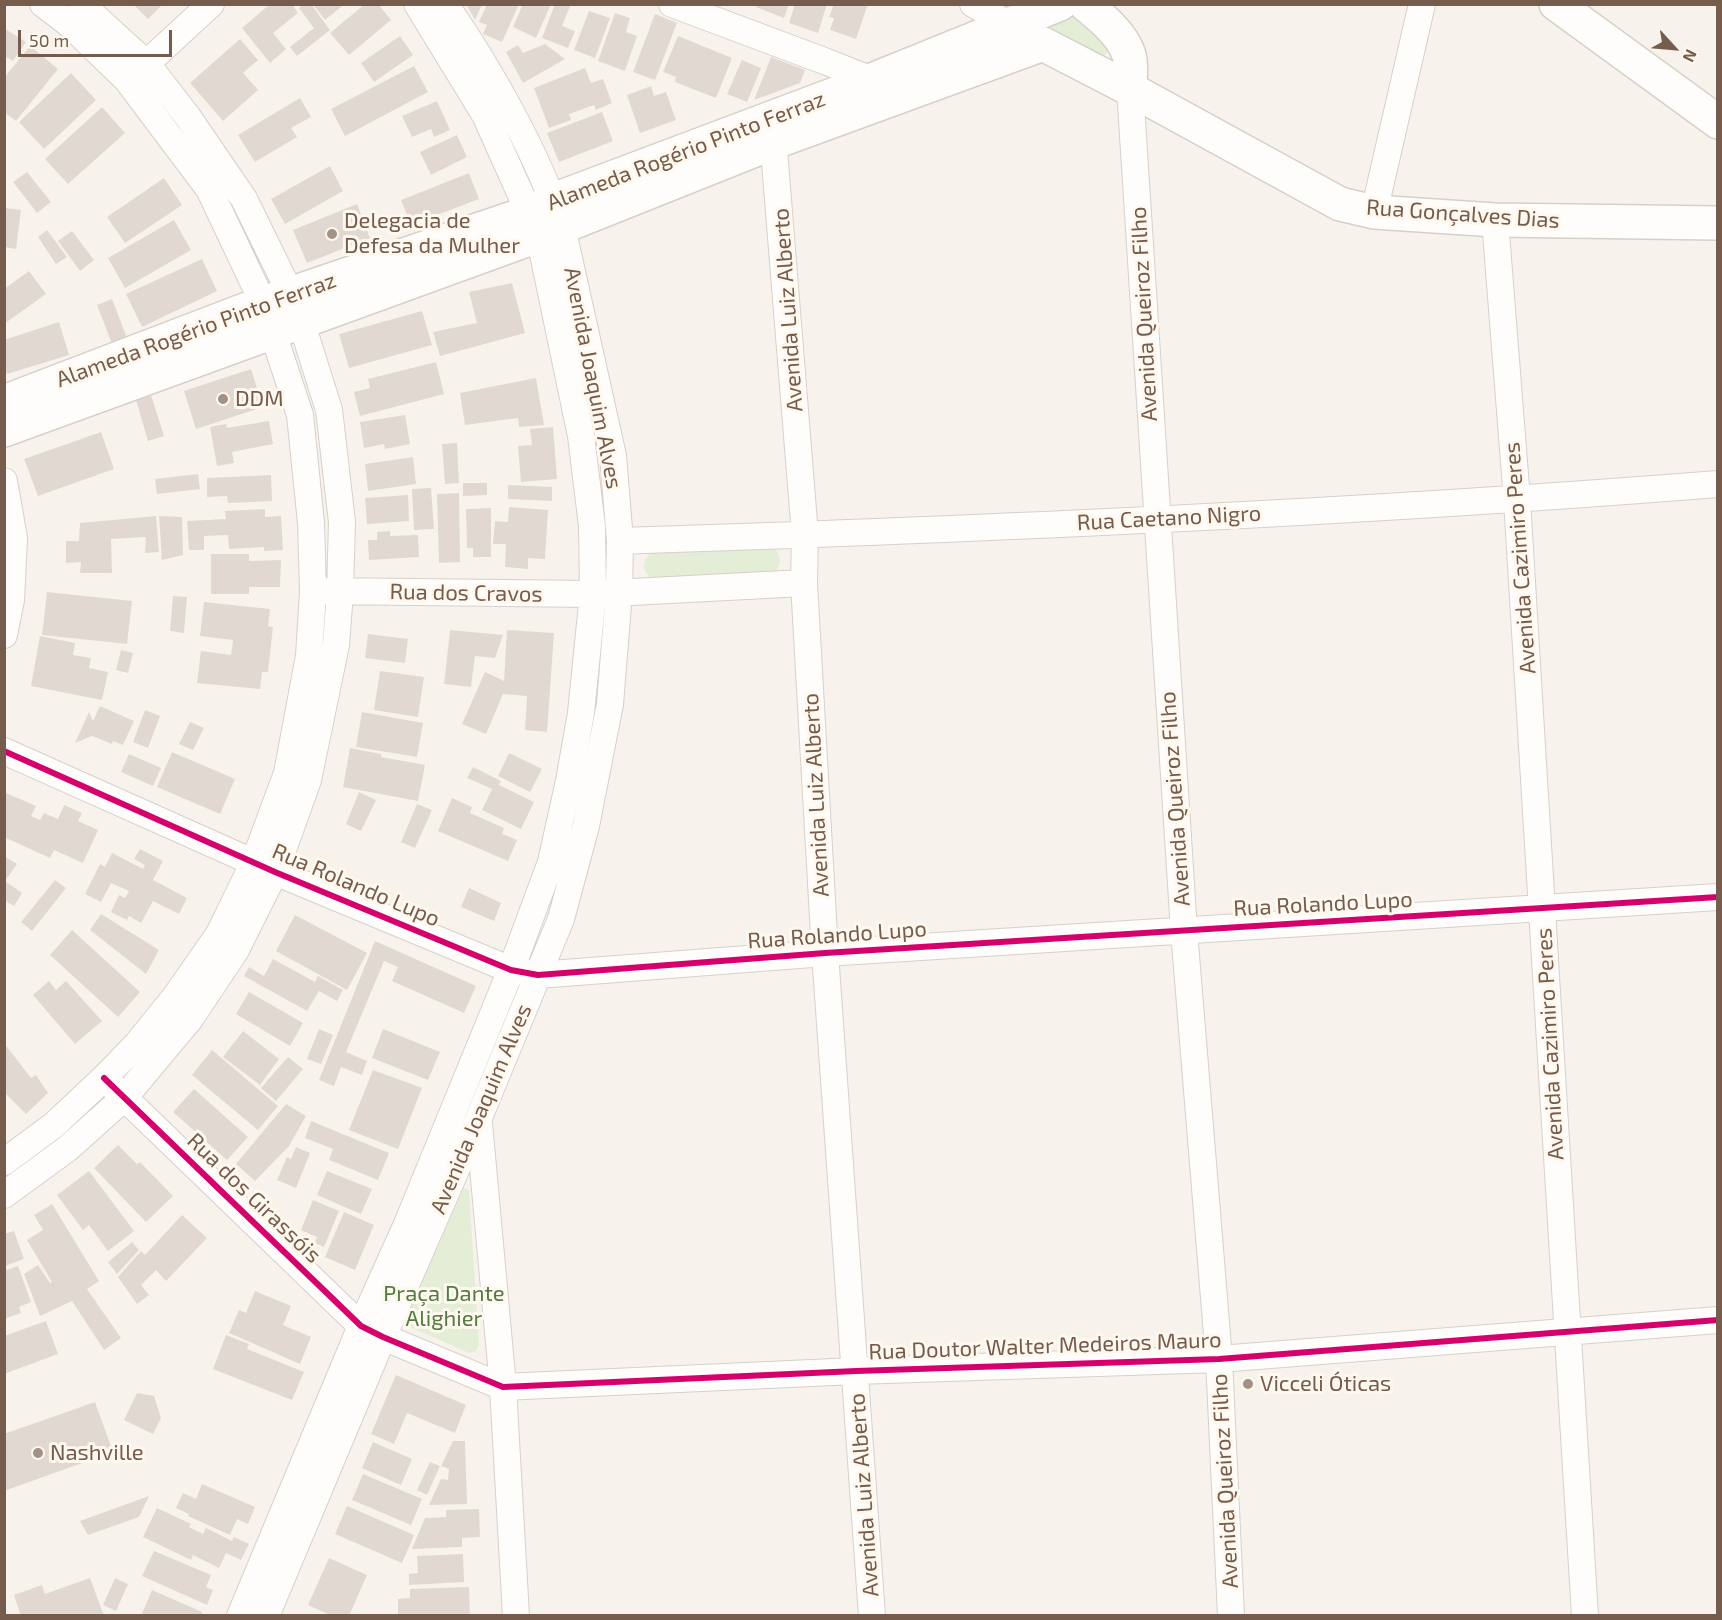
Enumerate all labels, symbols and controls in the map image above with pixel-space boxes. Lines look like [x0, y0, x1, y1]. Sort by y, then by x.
scale bar [21, 18, 176, 56]
north arrow [1644, 18, 1704, 78]
text: 50 m [29, 29, 69, 51]
text: N [1680, 47, 1702, 65]
street label: Alameda Rogério Pinto Ferraz [543, 86, 829, 216]
street label: Rua Gonçalves Dias [1365, 194, 1561, 234]
street label: Avenida Queiroz Filho [1125, 206, 1163, 422]
street label: Avenida Luiz Alberto [768, 207, 808, 413]
place label: Delegacia de Defesa da Mulher [344, 208, 520, 260]
marker: Delegacia de Defesa da Mulher [325, 227, 339, 241]
street label: Avenida Joaquim Alves [559, 265, 627, 491]
street label: Alameda Rogério Pinto Ferraz [52, 267, 340, 393]
place label: DDM [235, 386, 284, 412]
marker: DDM [216, 392, 230, 406]
street label: Avenida Cazimiro Peres [1499, 441, 1541, 675]
street label: Rua Caetano Nigro [1076, 500, 1262, 536]
street label: Rua dos Cravos [389, 578, 543, 608]
street label: Avenida Queiroz Filho [1154, 691, 1196, 907]
street label: Avenida Luiz Alberto [797, 692, 835, 898]
street label: Rua Rolando Lupo [268, 838, 444, 932]
street label: Rua Rolando Lupo [1233, 886, 1413, 922]
street label: Rua Rolando Lupo [746, 916, 928, 954]
street label: Avenida Cazimiro Peres [1531, 927, 1569, 1161]
street label: Avenida Joaquim Alves [425, 1000, 537, 1218]
street label: Rua dos Girassóis [182, 1127, 326, 1269]
park label: Praça Dante Alighier [383, 1281, 505, 1332]
street label: Rua Doutor Walter Medeiros Mauro [868, 1327, 1222, 1365]
place label: Vicceli Óticas [1260, 1371, 1391, 1397]
street label: Avenida Queiroz Filho [1206, 1373, 1244, 1589]
marker: Vicceli Óticas [1241, 1377, 1255, 1391]
street label: Avenida Luiz Alberto [844, 1392, 884, 1598]
place label: Nashville [50, 1440, 144, 1466]
marker: Nashville [31, 1446, 45, 1460]

